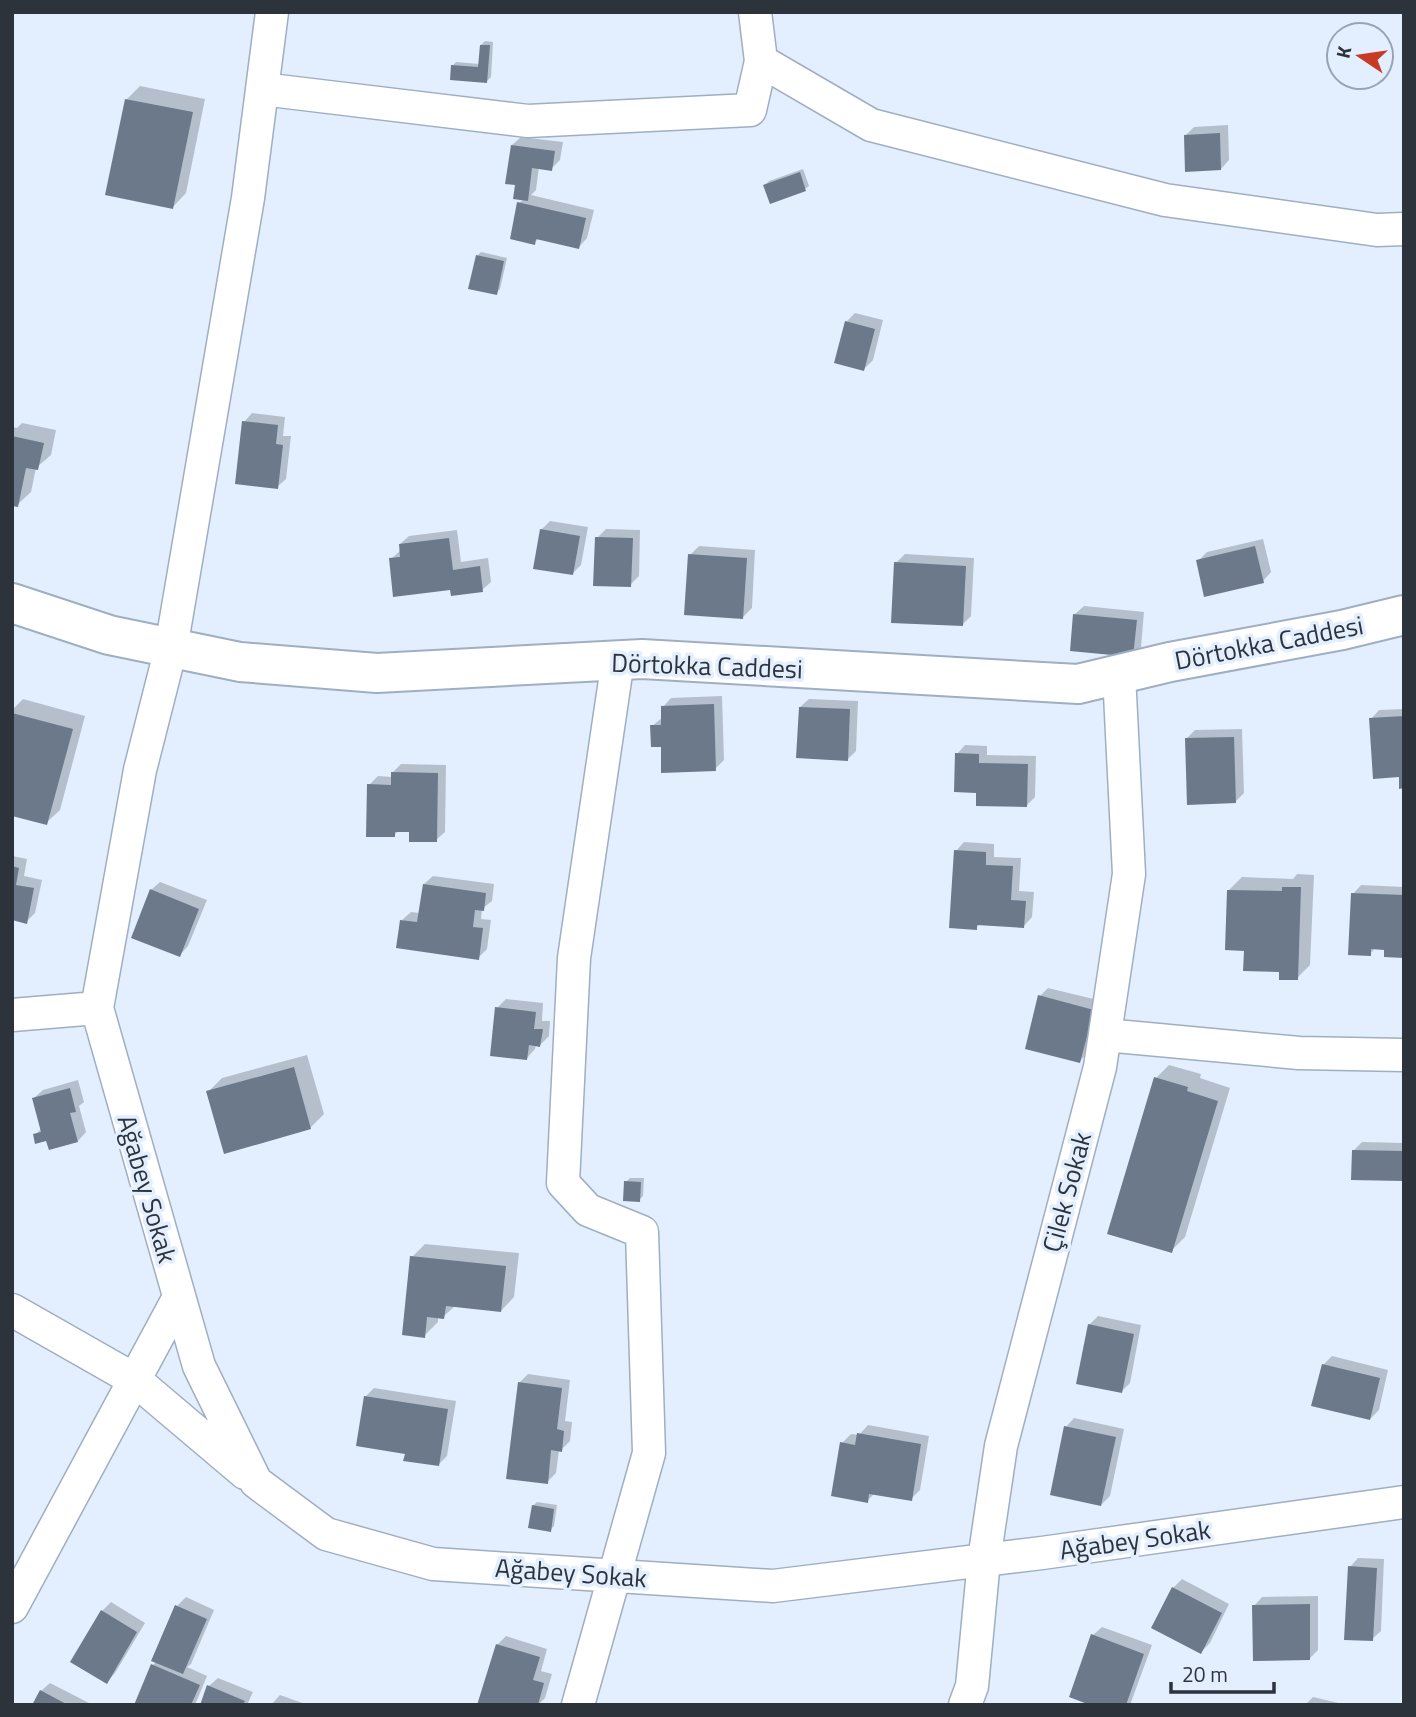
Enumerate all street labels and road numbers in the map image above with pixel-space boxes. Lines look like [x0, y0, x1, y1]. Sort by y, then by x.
street label: Dörtokka Caddesi [1171, 605, 1367, 680]
street label: Dörtokka Caddesi [611, 643, 803, 688]
street label: Ağabey Sokak [108, 1110, 187, 1267]
street label: Çilek Sokak [1032, 1128, 1101, 1256]
street label: Ağabey Sokak [1057, 1510, 1213, 1569]
street label: Ağabey Sokak [494, 1548, 648, 1597]

